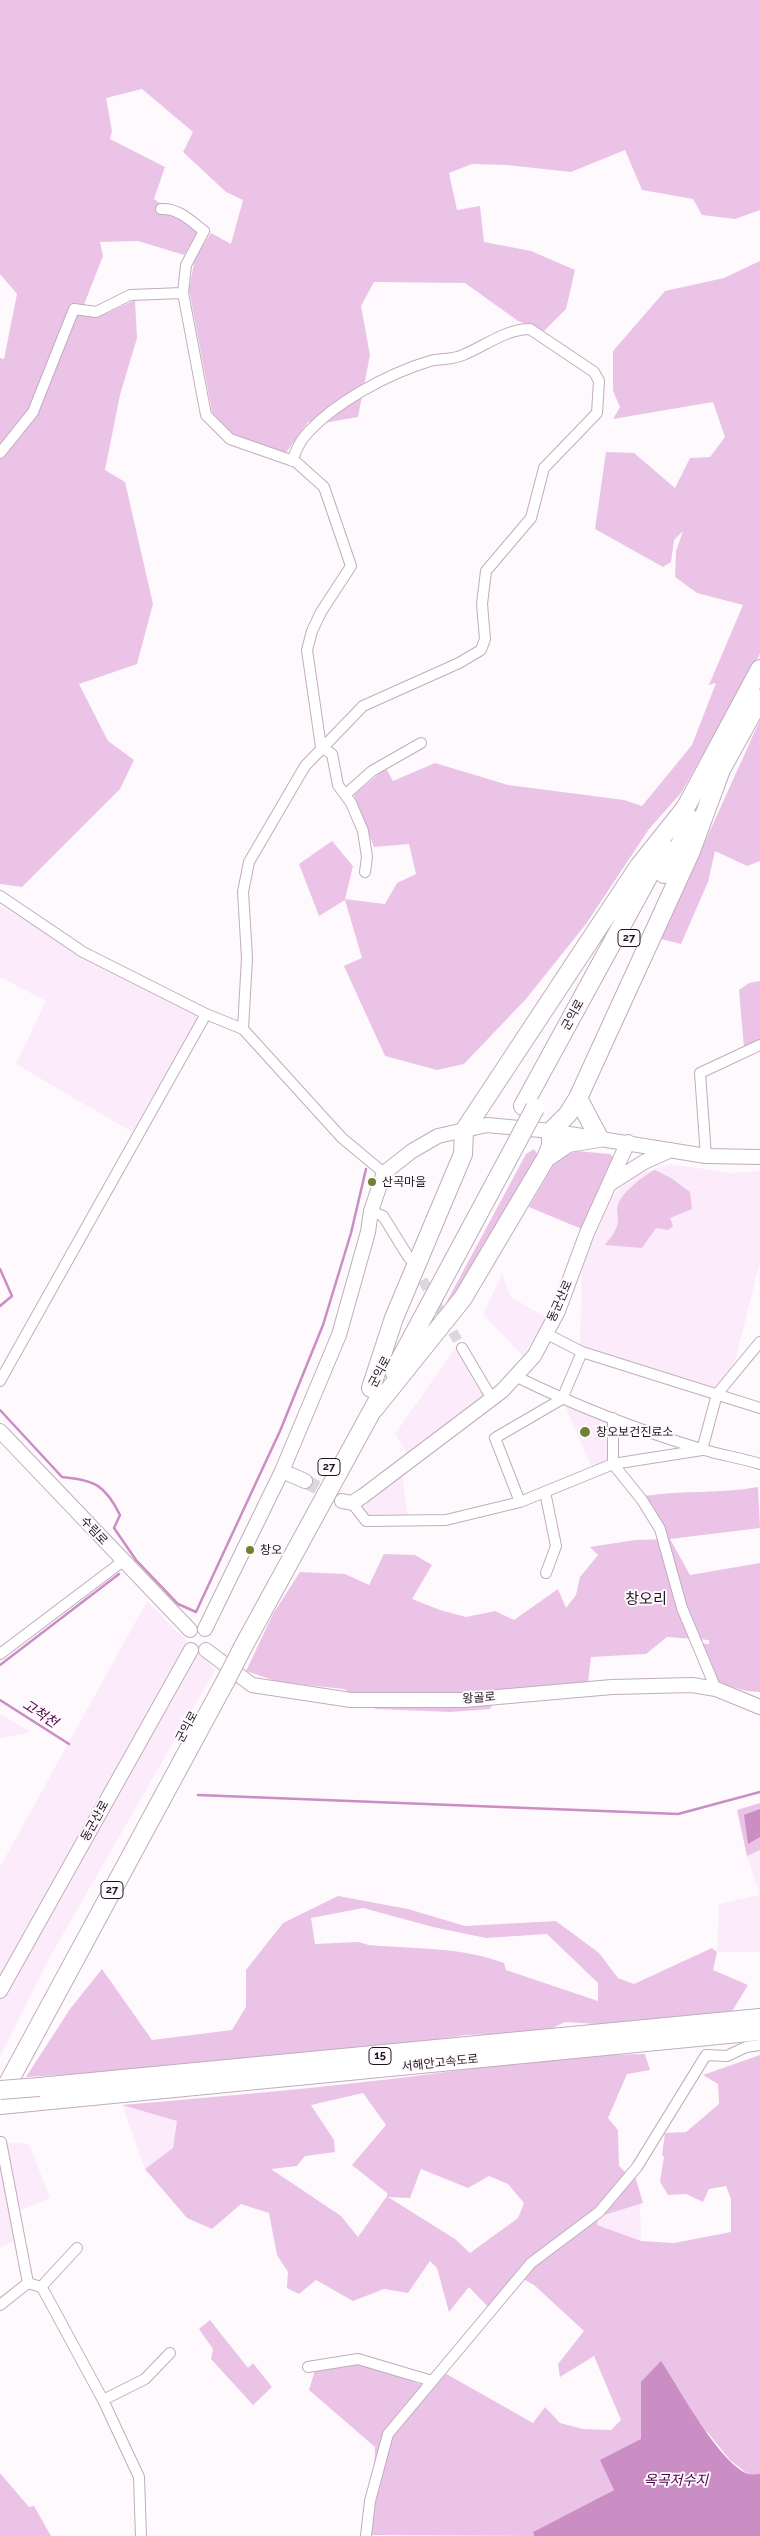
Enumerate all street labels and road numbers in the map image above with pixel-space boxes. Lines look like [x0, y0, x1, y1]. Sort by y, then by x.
road number: 27 [618, 930, 640, 946]
street label: 군익로 [559, 997, 587, 1033]
street label: 동군산로 [544, 1278, 576, 1324]
street label: 군익로 [366, 1354, 394, 1390]
road number: 27 [318, 1458, 340, 1475]
street label: 수림로 [77, 1514, 111, 1548]
street label: 왕골로 [462, 1690, 496, 1706]
street label: 군익로 [173, 1709, 201, 1745]
street label: 동군산로 [78, 1798, 112, 1844]
road number: 27 [101, 1882, 123, 1898]
road number: 15 [369, 2048, 391, 2064]
street label: 서해안고속도로 [401, 2052, 479, 2074]

